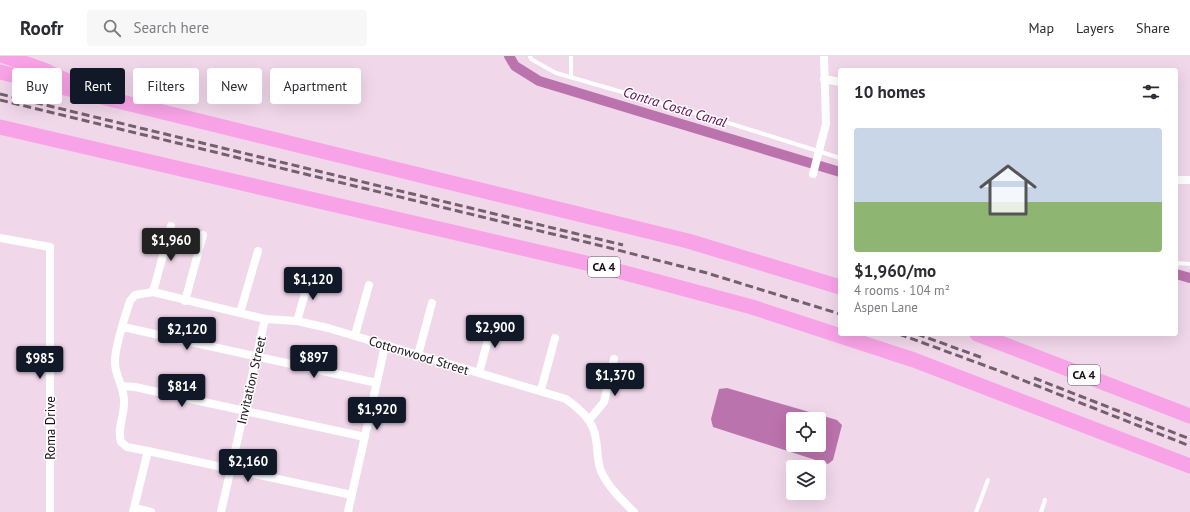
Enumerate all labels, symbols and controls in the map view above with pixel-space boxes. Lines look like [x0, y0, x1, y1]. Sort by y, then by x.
search box [87, 10, 367, 46]
text: Roofr [20, 16, 63, 40]
icon: search [101, 17, 123, 39]
text: Search here [133, 18, 209, 37]
text: Map [1028, 19, 1054, 37]
text: Layers [1076, 19, 1114, 37]
text: Share [1136, 19, 1170, 37]
chip: Buy [12, 68, 62, 104]
chip: Rent [70, 68, 125, 104]
chip: Filters [133, 68, 199, 104]
chip: New [207, 68, 262, 104]
chip: Apartment [270, 68, 361, 104]
text: 10 homes [854, 81, 925, 103]
icon: filters [1140, 81, 1162, 103]
water label: Contra Costa Canal [621, 83, 729, 131]
icon: home [972, 154, 1044, 226]
pin: $1,960 [138, 228, 204, 262]
text: $1,960 [151, 232, 191, 249]
road number: CA 4 [588, 257, 620, 277]
text: $1,960/mo [854, 260, 936, 282]
pin: $1,120 [280, 267, 346, 301]
text: $1,120 [293, 271, 333, 288]
text: 4 rooms · 104 m² [854, 282, 950, 299]
text: Aspen Lane [854, 299, 918, 316]
pin: $2,900 [462, 315, 528, 349]
pin: $2,120 [154, 317, 220, 351]
text: $2,900 [475, 319, 515, 336]
text: $2,120 [167, 321, 207, 338]
street label: Cottonwood Street [367, 332, 471, 379]
street label: Invitation Street [233, 334, 270, 426]
pin: $897 [290, 345, 338, 379]
pin: $985 [16, 346, 64, 380]
text: $897 [299, 349, 329, 366]
text: $985 [25, 350, 55, 367]
pin: $1,370 [582, 363, 648, 397]
road number: CA 4 [1068, 365, 1100, 385]
text: $1,370 [595, 367, 635, 384]
pin: $814 [158, 374, 206, 408]
text: $814 [167, 378, 197, 395]
street label: Roma Drive [42, 396, 59, 460]
pin: $1,920 [344, 397, 410, 431]
text: $1,920 [357, 401, 397, 418]
map controls [786, 412, 826, 500]
button: locate [786, 412, 826, 452]
pin: $2,160 [215, 449, 281, 483]
text: $2,160 [228, 453, 268, 470]
button: layers [786, 460, 826, 500]

